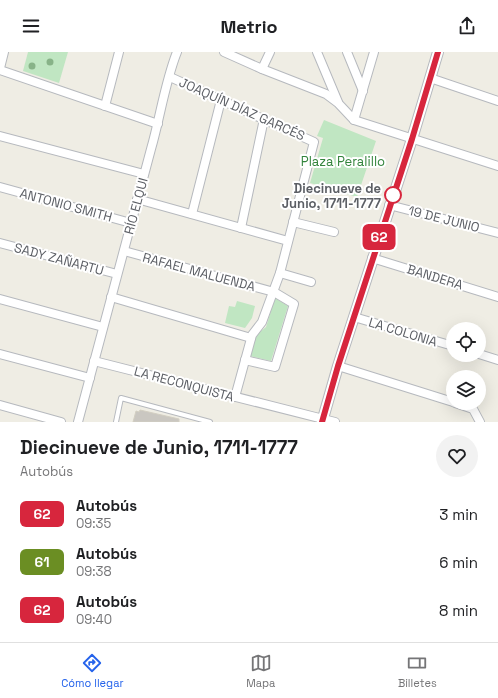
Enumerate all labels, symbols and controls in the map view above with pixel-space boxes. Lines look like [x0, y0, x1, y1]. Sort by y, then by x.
icon: menu [20, 15, 42, 37]
text: Metrio [220, 15, 278, 38]
icon: share [456, 15, 478, 37]
street label: JOAQUÍN DÍAZ GARCÉS [176, 74, 308, 144]
park label: Plaza Peralillo [301, 153, 385, 170]
street label: RÍO ELQUI [120, 176, 152, 236]
place label: Diecinueve de Junio, 1711-1777 [282, 180, 381, 212]
street label: ANTONIO SMITH [18, 184, 114, 226]
marker: Diecinueve de Junio, 1711-1777 [384, 186, 402, 204]
street label: 19 DE JUNIO [407, 202, 481, 236]
line badge: 62 [361, 224, 397, 250]
text: 62 [371, 228, 387, 246]
street label: SADY ZAÑARTU [12, 239, 106, 279]
street label: RAFAEL MALUENDA [141, 249, 257, 295]
street label: BANDERA [405, 260, 465, 294]
street label: LA COLONIA [367, 313, 439, 351]
map controls [446, 322, 486, 410]
button: locate [446, 322, 486, 362]
street label: LA RECONQUISTA [132, 363, 236, 405]
button: layers [446, 370, 486, 410]
text: Diecinueve de Junio, 1711-1777 [20, 435, 298, 460]
button: heart [436, 435, 478, 477]
text: Autobús [20, 463, 73, 480]
text: Autobús [76, 496, 137, 515]
text: 62 [34, 505, 50, 523]
text: 3 min [439, 505, 478, 524]
text: 09:35 [76, 515, 111, 532]
text: Autobús [76, 544, 137, 563]
text: 61 [35, 553, 49, 571]
text: 6 min [439, 553, 478, 572]
text: 09:38 [76, 563, 112, 580]
text: Autobús [76, 592, 137, 611]
text: 62 [34, 601, 50, 619]
text: 8 min [439, 601, 478, 620]
text: 09:40 [76, 611, 112, 628]
tab: Cómo llegar [61, 652, 124, 690]
tab: Mapa [246, 652, 275, 690]
tab: Billetes [398, 652, 437, 690]

